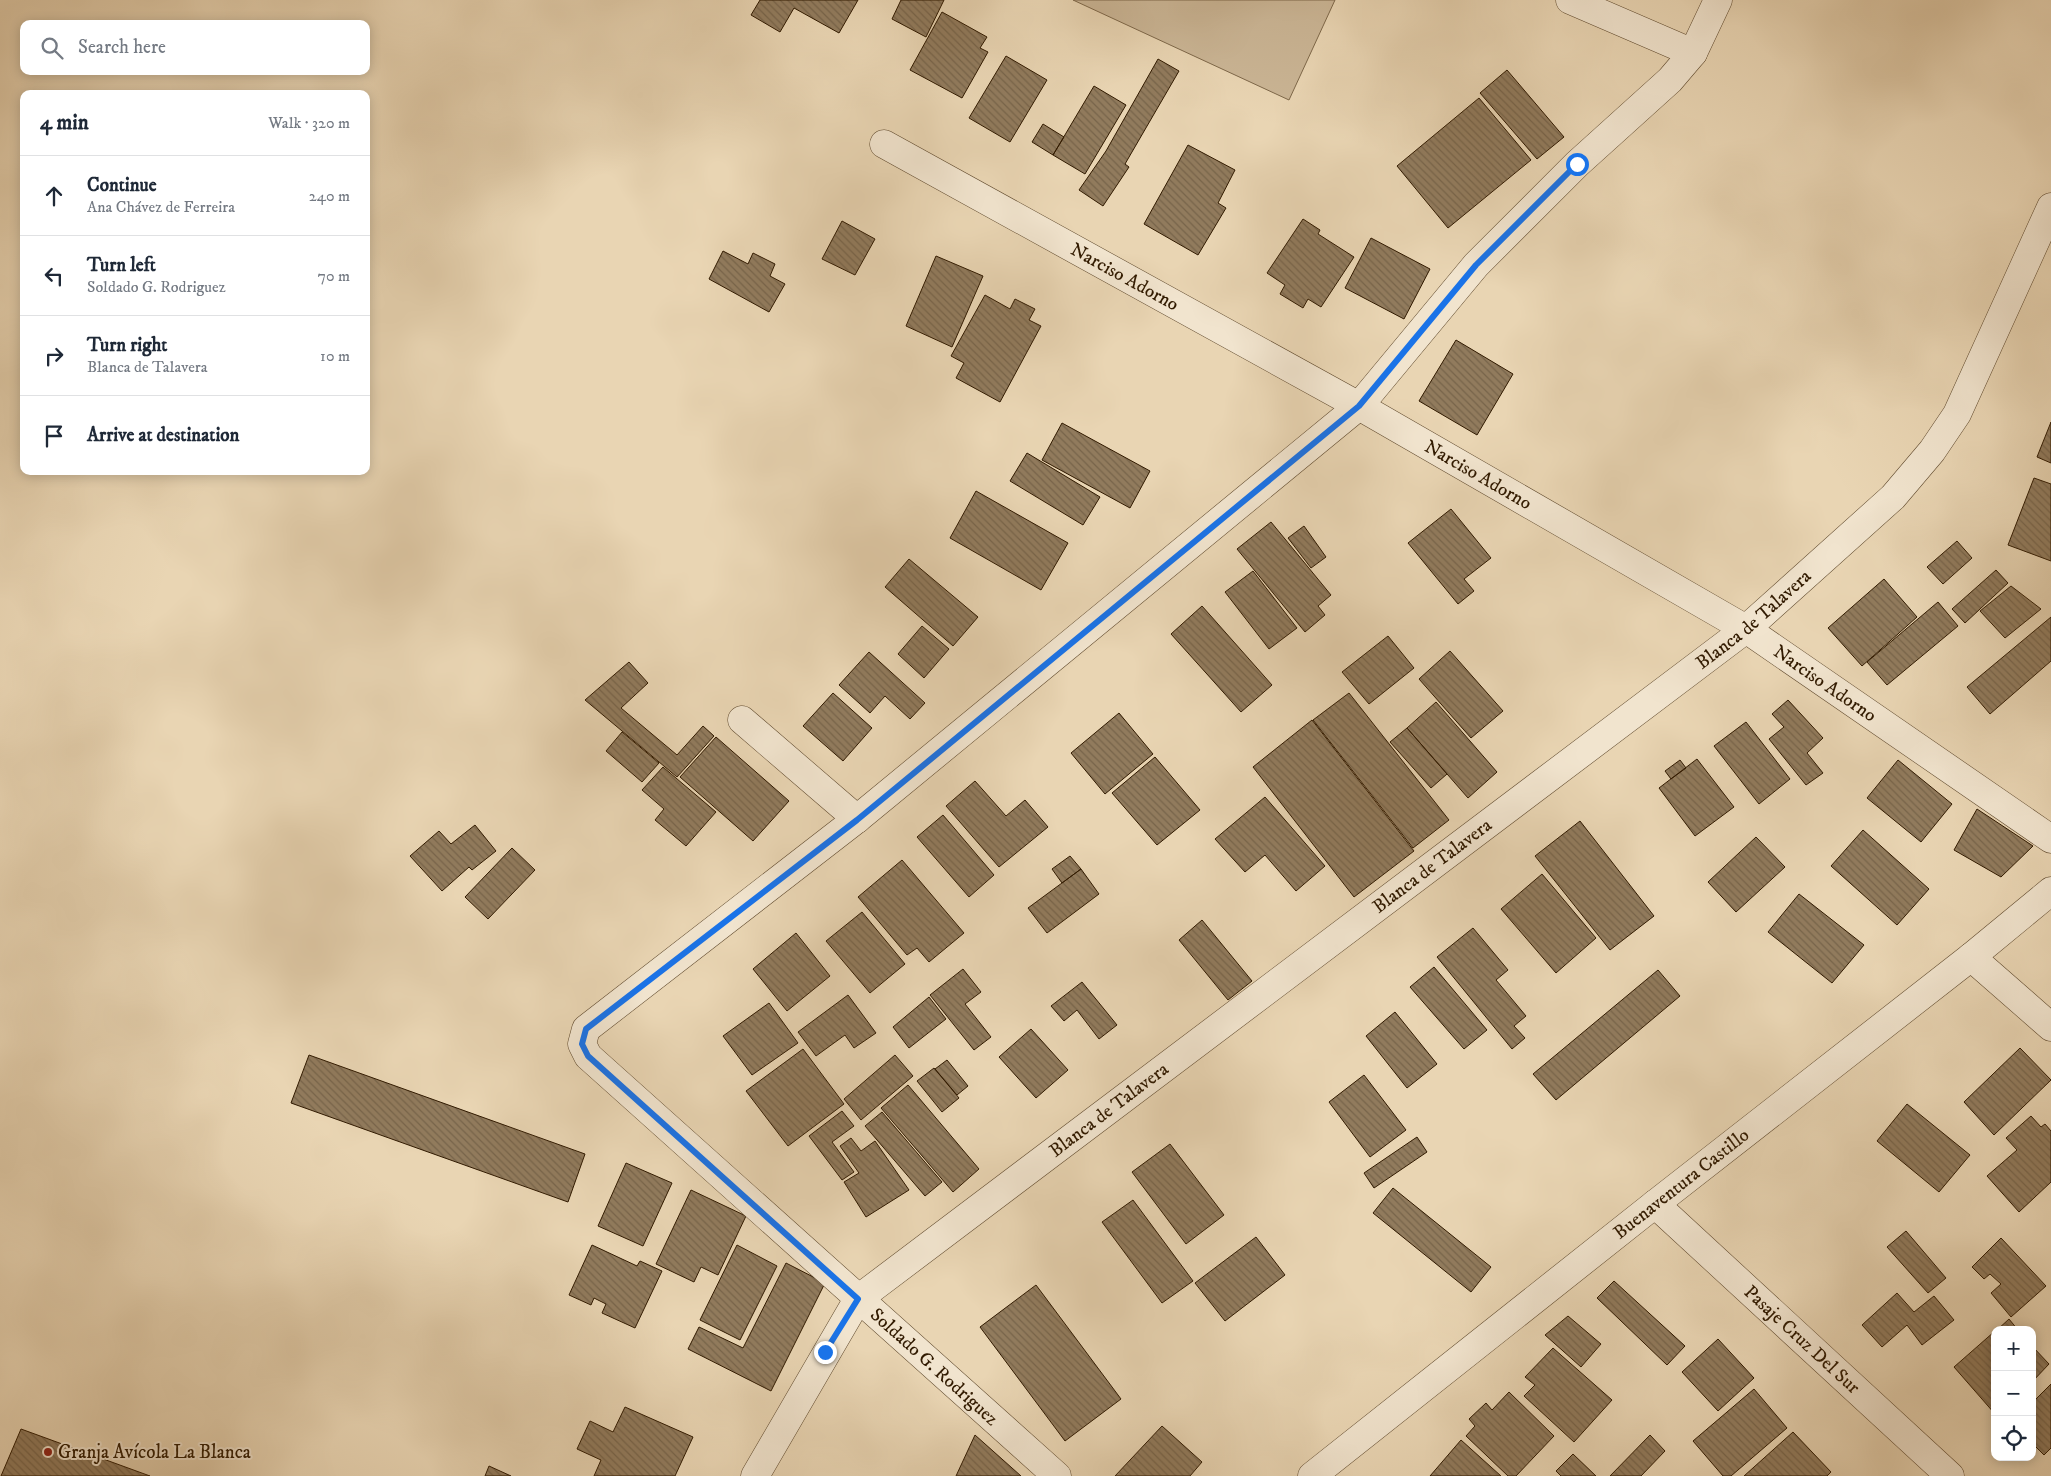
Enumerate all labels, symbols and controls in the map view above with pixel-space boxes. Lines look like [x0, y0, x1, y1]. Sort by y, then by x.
search box [20, 20, 370, 75]
icon: search [38, 34, 66, 62]
text: Search here [78, 36, 166, 59]
text: 4 min [40, 110, 89, 136]
text: Walk · 320 m [268, 113, 350, 133]
route start [1566, 153, 1589, 176]
text: Continue [87, 174, 157, 197]
icon: ahead [40, 182, 68, 210]
text: 240 m [309, 186, 350, 206]
text: Ana Chávez de Ferreira [87, 197, 235, 217]
street label: Narciso Adorno [1067, 238, 1183, 316]
text: Turn left [87, 254, 156, 277]
icon: left [40, 262, 68, 290]
text: 70 m [318, 266, 350, 286]
text: Soldado G. Rodriguez [87, 277, 226, 297]
text: Turn right [87, 334, 167, 357]
icon: right [40, 342, 68, 370]
text: 10 m [320, 346, 350, 366]
text: Blanca de Talavera [87, 357, 208, 377]
icon: arrive [40, 422, 68, 450]
text: Arrive at destination [87, 424, 239, 447]
street label: Narciso Adorno [1420, 435, 1536, 515]
street label: Blanca de Talavera [1691, 565, 1816, 674]
street label: Narciso Adorno [1769, 640, 1881, 727]
street label: Blanca de Talavera [1368, 814, 1496, 918]
street label: Blanca de Talavera [1045, 1057, 1173, 1162]
street label: Buenaventura Castillo [1609, 1123, 1754, 1244]
street label: Pasaje Cruz Del Sur [1739, 1281, 1865, 1399]
street label: Soldado G. Rodriguez [865, 1303, 1003, 1431]
map controls [1991, 1326, 2036, 1461]
button: + [1991, 1326, 2036, 1371]
route end [814, 1341, 837, 1364]
button: − [1991, 1371, 2036, 1416]
button: locate [1991, 1416, 2036, 1461]
place label: Granja Avícola La Blanca [58, 1441, 251, 1464]
marker: Granja Avícola La Blanca [42, 1446, 54, 1458]

